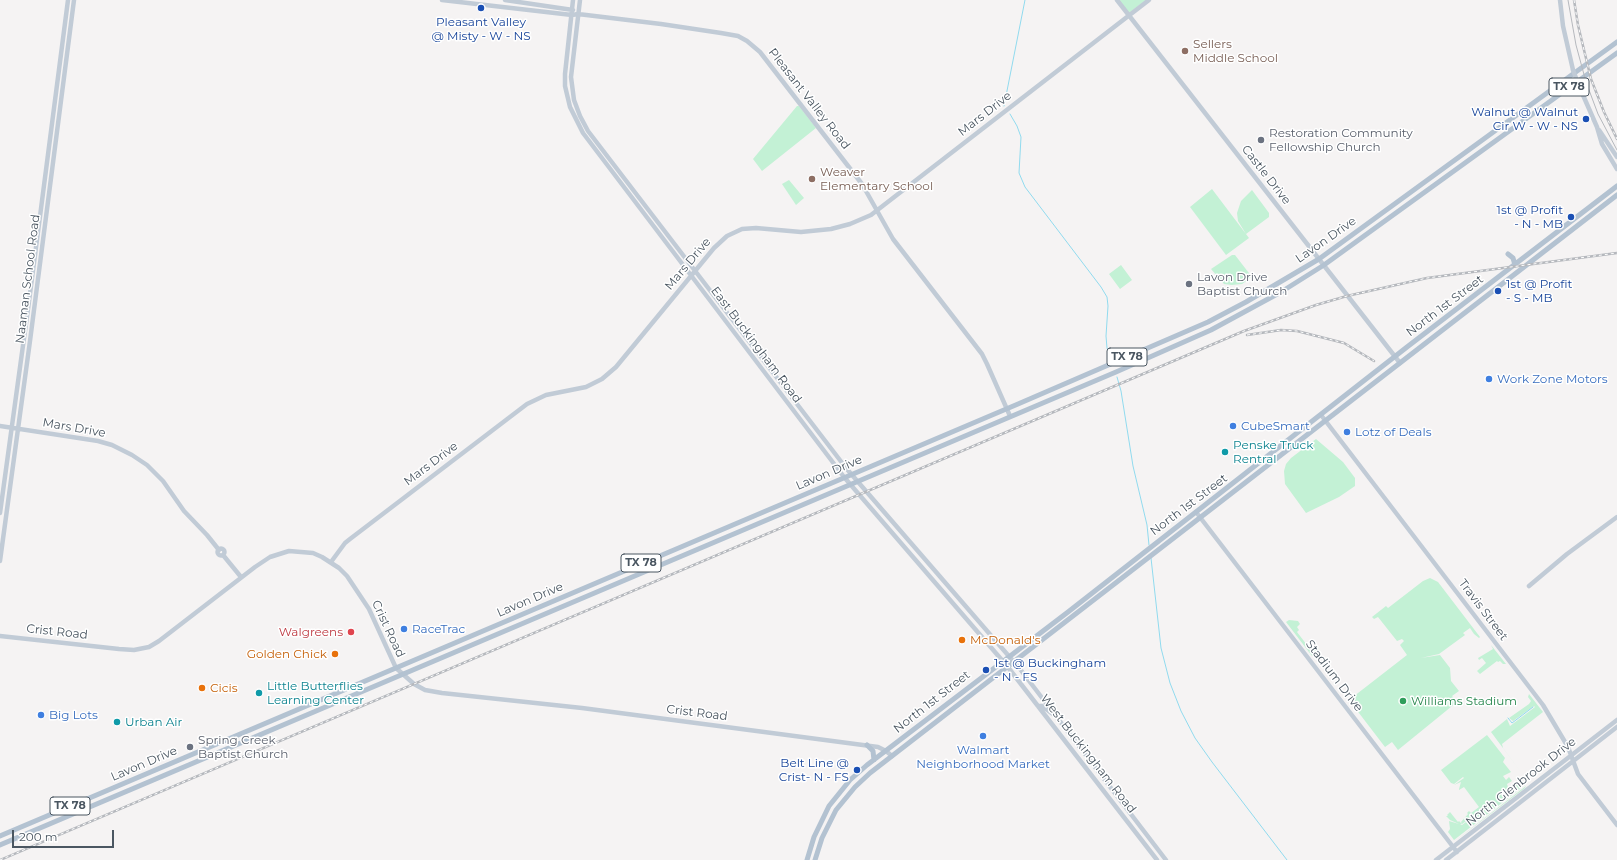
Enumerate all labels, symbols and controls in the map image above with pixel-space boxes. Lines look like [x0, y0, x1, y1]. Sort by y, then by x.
marker: Pleasant Valley @ Misty - W - NS [476, 3, 486, 13]
place label: Pleasant Valley @ Misty - W - NS [431, 15, 531, 43]
place label: Sellers Middle School [1193, 37, 1278, 65]
street label: Pleasant Valley Road [765, 46, 853, 152]
marker: Sellers Middle School [1180, 46, 1190, 56]
road number: TX 78 [1549, 78, 1589, 96]
street label: Mars Drive [955, 89, 1015, 139]
place label: Walnut @ Walnut Cir W - W - NS [1471, 105, 1578, 133]
marker: Walnut @ Walnut Cir W - W - NS [1581, 114, 1591, 124]
place label: Restoration Community Fellowship Church [1269, 126, 1413, 154]
marker: Restoration Community Fellowship Church [1256, 135, 1266, 145]
street label: Castle Drive [1238, 142, 1294, 208]
place label: Weaver Elementary School [820, 165, 933, 193]
marker: Weaver Elementary School [807, 174, 817, 184]
place label: 1st @ Profit - N - MB [1497, 203, 1563, 231]
marker: 1st @ Profit - N - MB [1566, 212, 1576, 222]
street label: Naaman School Road [13, 214, 43, 344]
street label: Lavon Drive [1293, 214, 1359, 266]
street label: Mars Drive [662, 235, 714, 293]
place label: Lavon Drive Baptist Church [1197, 270, 1287, 298]
street label: North 1st Street [1404, 272, 1486, 340]
place label: 1st @ Profit - S - MB [1506, 277, 1572, 305]
marker: Lavon Drive Baptist Church [1184, 279, 1194, 289]
street label: East Buckingham Road [708, 284, 804, 406]
marker: 1st @ Profit - S - MB [1493, 286, 1503, 296]
road number: TX 78 [1107, 348, 1147, 366]
place label: Work Zone Motors [1497, 372, 1608, 386]
marker: Work Zone Motors [1484, 374, 1494, 384]
street label: Mars Drive [41, 415, 107, 441]
place label: CubeSmart [1241, 419, 1310, 433]
marker: CubeSmart [1228, 421, 1238, 431]
place label: Lotz of Deals [1355, 425, 1432, 439]
marker: Lotz of Deals [1342, 427, 1352, 437]
place label: Penske Truck Rentral [1233, 438, 1313, 466]
street label: Mars Drive [401, 439, 461, 489]
marker: Penske Truck Rentral [1220, 447, 1230, 457]
street label: Lavon Drive [794, 453, 864, 493]
street label: North 1st Street [1148, 471, 1230, 539]
road number: TX 78 [621, 554, 661, 572]
street label: Travis Street [1455, 577, 1511, 643]
street label: Lavon Drive [495, 580, 565, 620]
street label: Crist Road [368, 598, 408, 660]
street label: Crist Road [26, 622, 88, 642]
place label: RaceTrac [412, 622, 465, 636]
marker: RaceTrac [399, 624, 409, 634]
place label: Walgreens [279, 625, 343, 639]
marker: Walgreens [346, 627, 356, 637]
place label: McDonald's [970, 633, 1040, 647]
marker: McDonald's [957, 635, 967, 645]
street label: Stadium Drive [1302, 637, 1366, 715]
place label: Golden Chick [247, 647, 327, 661]
marker: Golden Chick [330, 649, 340, 659]
place label: 1st @ Buckingham - N - FS [994, 656, 1106, 684]
marker: 1st @ Buckingham - N - FS [981, 665, 991, 675]
street label: North 1st Street [891, 668, 973, 736]
place label: Little Butterflies Learning Center [267, 679, 364, 707]
place label: Cicis [210, 681, 237, 695]
marker: Cicis [197, 683, 207, 693]
marker: Little Butterflies Learning Center [254, 688, 264, 698]
street label: West Buckingham Road [1037, 692, 1139, 816]
place label: Williams Stadium [1411, 694, 1517, 708]
marker: Williams Stadium [1398, 696, 1408, 706]
street label: Crist Road [666, 702, 728, 724]
place label: Big Lots [49, 708, 98, 722]
marker: Big Lots [36, 710, 46, 720]
place label: Urban Air [125, 715, 182, 729]
marker: Urban Air [112, 717, 122, 727]
marker: Walmart Neighborhood Market [978, 731, 988, 741]
place label: Spring Creek Baptist Church [198, 733, 288, 761]
street label: North Glenbrook Drive [1463, 735, 1579, 829]
marker: Spring Creek Baptist Church [185, 742, 195, 752]
place label: Walmart Neighborhood Market [916, 743, 1050, 771]
street label: Lavon Drive [109, 744, 179, 784]
place label: Belt Line @ Crist- N - FS [779, 756, 849, 784]
marker: Belt Line @ Crist- N - FS [852, 765, 862, 775]
road number: TX 78 [50, 797, 90, 815]
scale bar [14, 822, 116, 848]
text: 200 m [19, 829, 58, 844]

